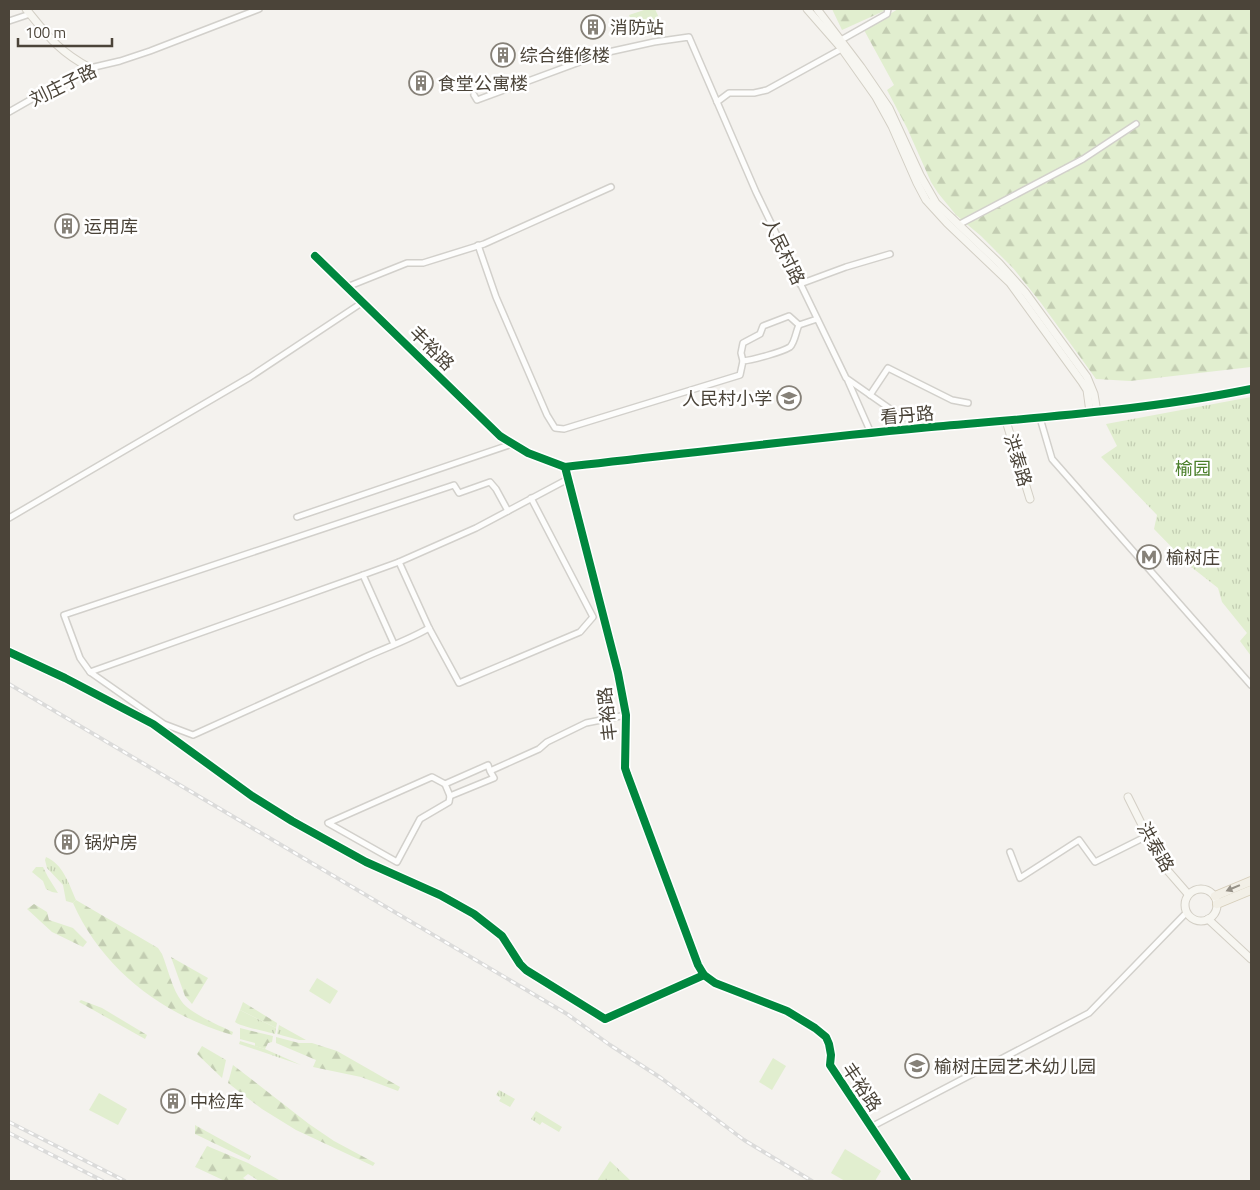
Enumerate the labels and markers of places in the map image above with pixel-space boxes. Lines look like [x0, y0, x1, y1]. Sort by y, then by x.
building icon: 消防站 [580, 14, 606, 40]
place label: 消防站 [610, 14, 664, 41]
building icon: 综合维修楼 [490, 42, 516, 68]
place label: 综合维修楼 [520, 42, 610, 69]
building icon: 食堂公寓楼 [408, 70, 434, 96]
place label: 食堂公寓楼 [438, 70, 528, 97]
building icon: 运用库 [54, 213, 80, 239]
place label: 运用库 [84, 213, 138, 240]
place label: 人民村小学 [682, 385, 772, 412]
school or university icon: 人民村小学 [776, 385, 802, 411]
metro station icon: 榆树庄 [1136, 544, 1162, 570]
place label: 榆树庄 [1166, 544, 1220, 571]
building icon: 锅炉房 [54, 829, 80, 855]
place label: 锅炉房 [84, 829, 138, 856]
school or university icon: 榆树庄园艺术幼儿园 [904, 1053, 930, 1079]
place label: 榆树庄园艺术幼儿园 [934, 1053, 1096, 1080]
building icon: 中检库 [160, 1088, 186, 1114]
place label: 中检库 [190, 1088, 244, 1115]

